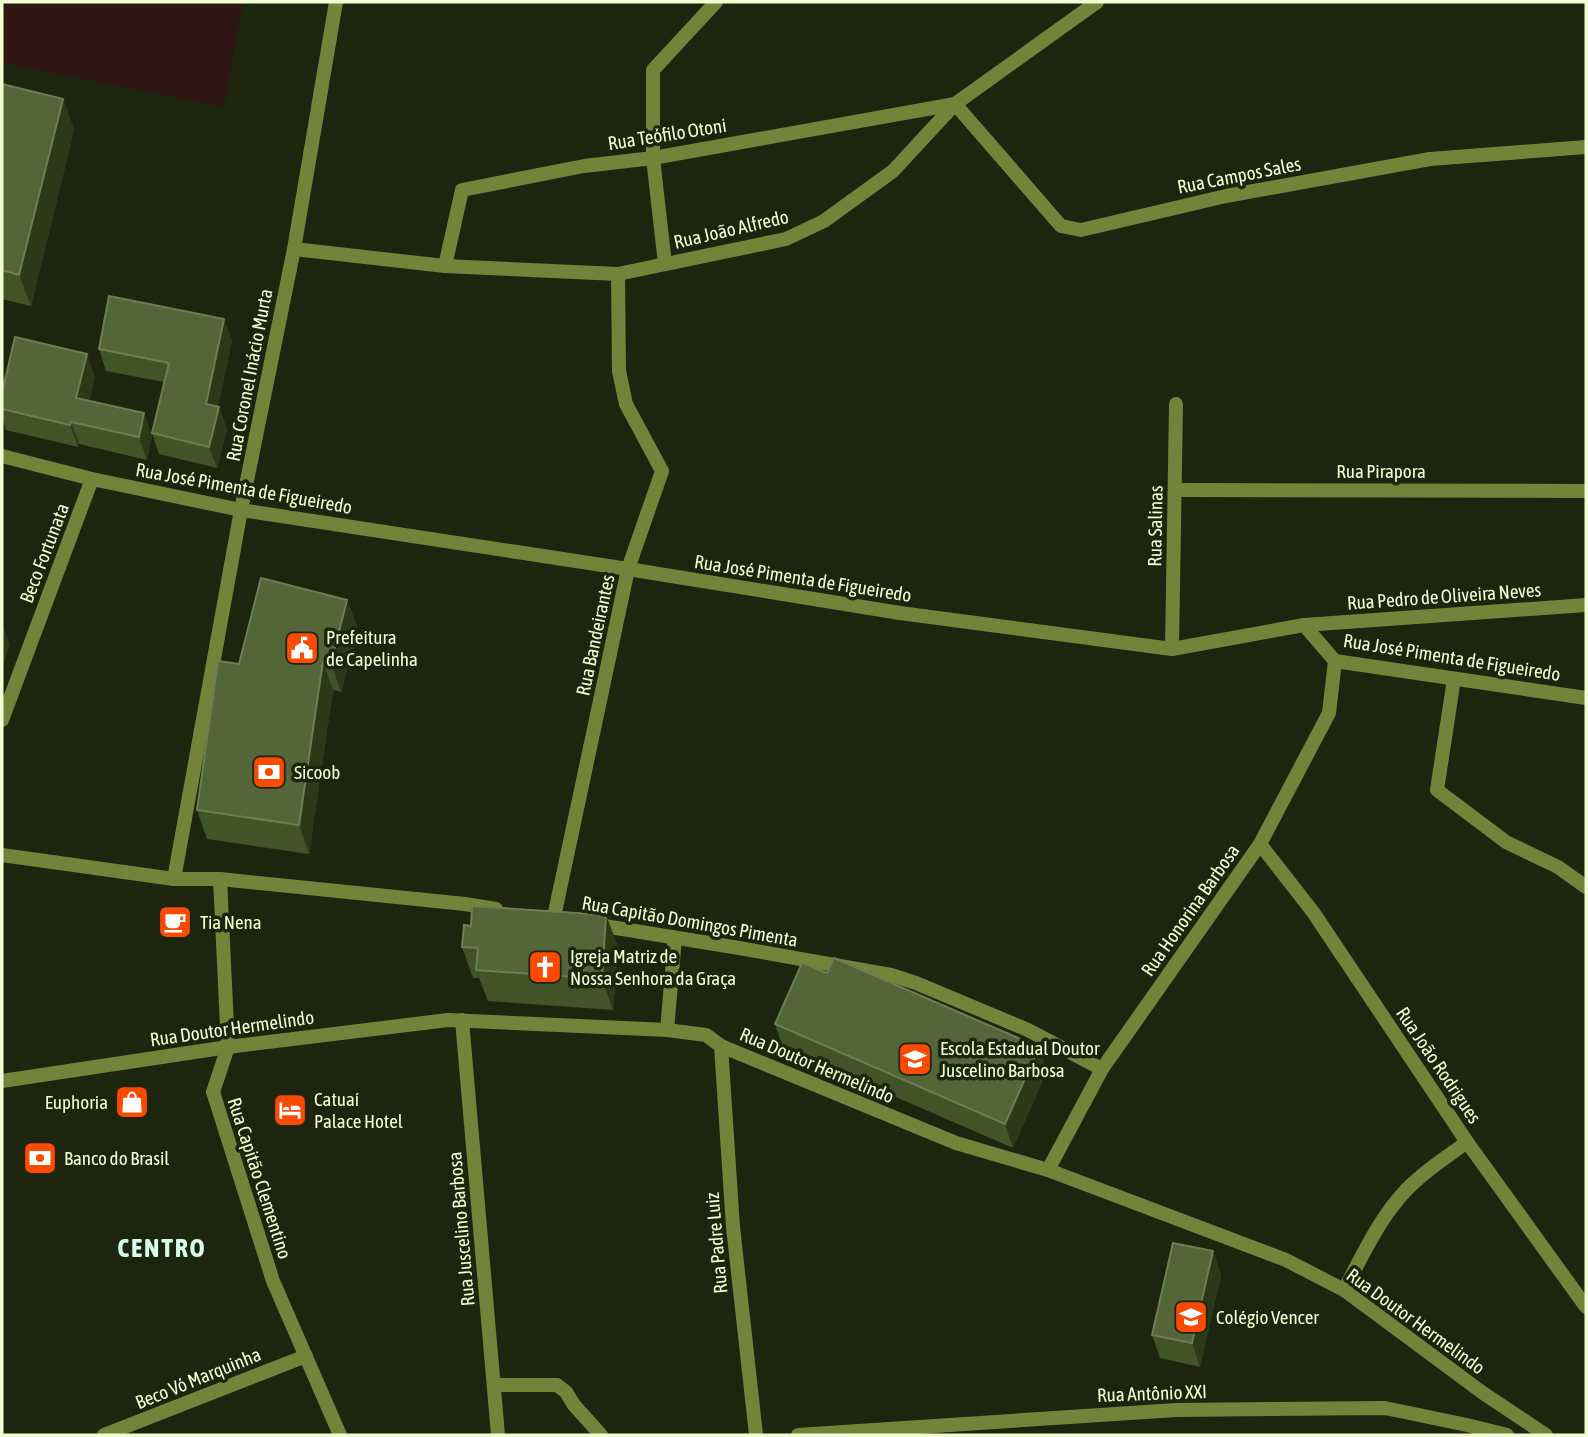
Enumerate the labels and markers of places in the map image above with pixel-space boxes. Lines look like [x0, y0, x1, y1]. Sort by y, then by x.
place label: Prefeitura de Capelinha [326, 626, 418, 670]
public building icon: Prefeitura de Capelinha [283, 629, 321, 667]
bank icon: Sicoob [250, 753, 288, 791]
place label: Sicoob [294, 761, 340, 783]
cafe icon: Tia Nena [156, 903, 194, 941]
place label: Tia Nena [200, 911, 262, 933]
place label: Igreja Matriz de Nossa Senhora da Graça [570, 945, 736, 989]
church icon: Igreja Matriz de Nossa Senhora da Graça [526, 948, 564, 986]
place label: Escola Estadual Doutor Juscelino Barbosa [940, 1037, 1100, 1081]
school or university icon: Escola Estadual Doutor Juscelino Barbosa [896, 1040, 934, 1078]
shop icon: Euphoria [113, 1083, 151, 1121]
place label: Catuaí Palace Hotel [314, 1088, 403, 1132]
place label: Euphoria [45, 1091, 108, 1113]
hotel icon: Catuaí Palace Hotel [271, 1091, 309, 1129]
bank icon: Banco do Brasil [21, 1139, 59, 1177]
place label: Banco do Brasil [64, 1147, 169, 1169]
school or university icon: Colégio Vencer [1172, 1298, 1210, 1336]
place label: Colégio Vencer [1216, 1306, 1319, 1328]

